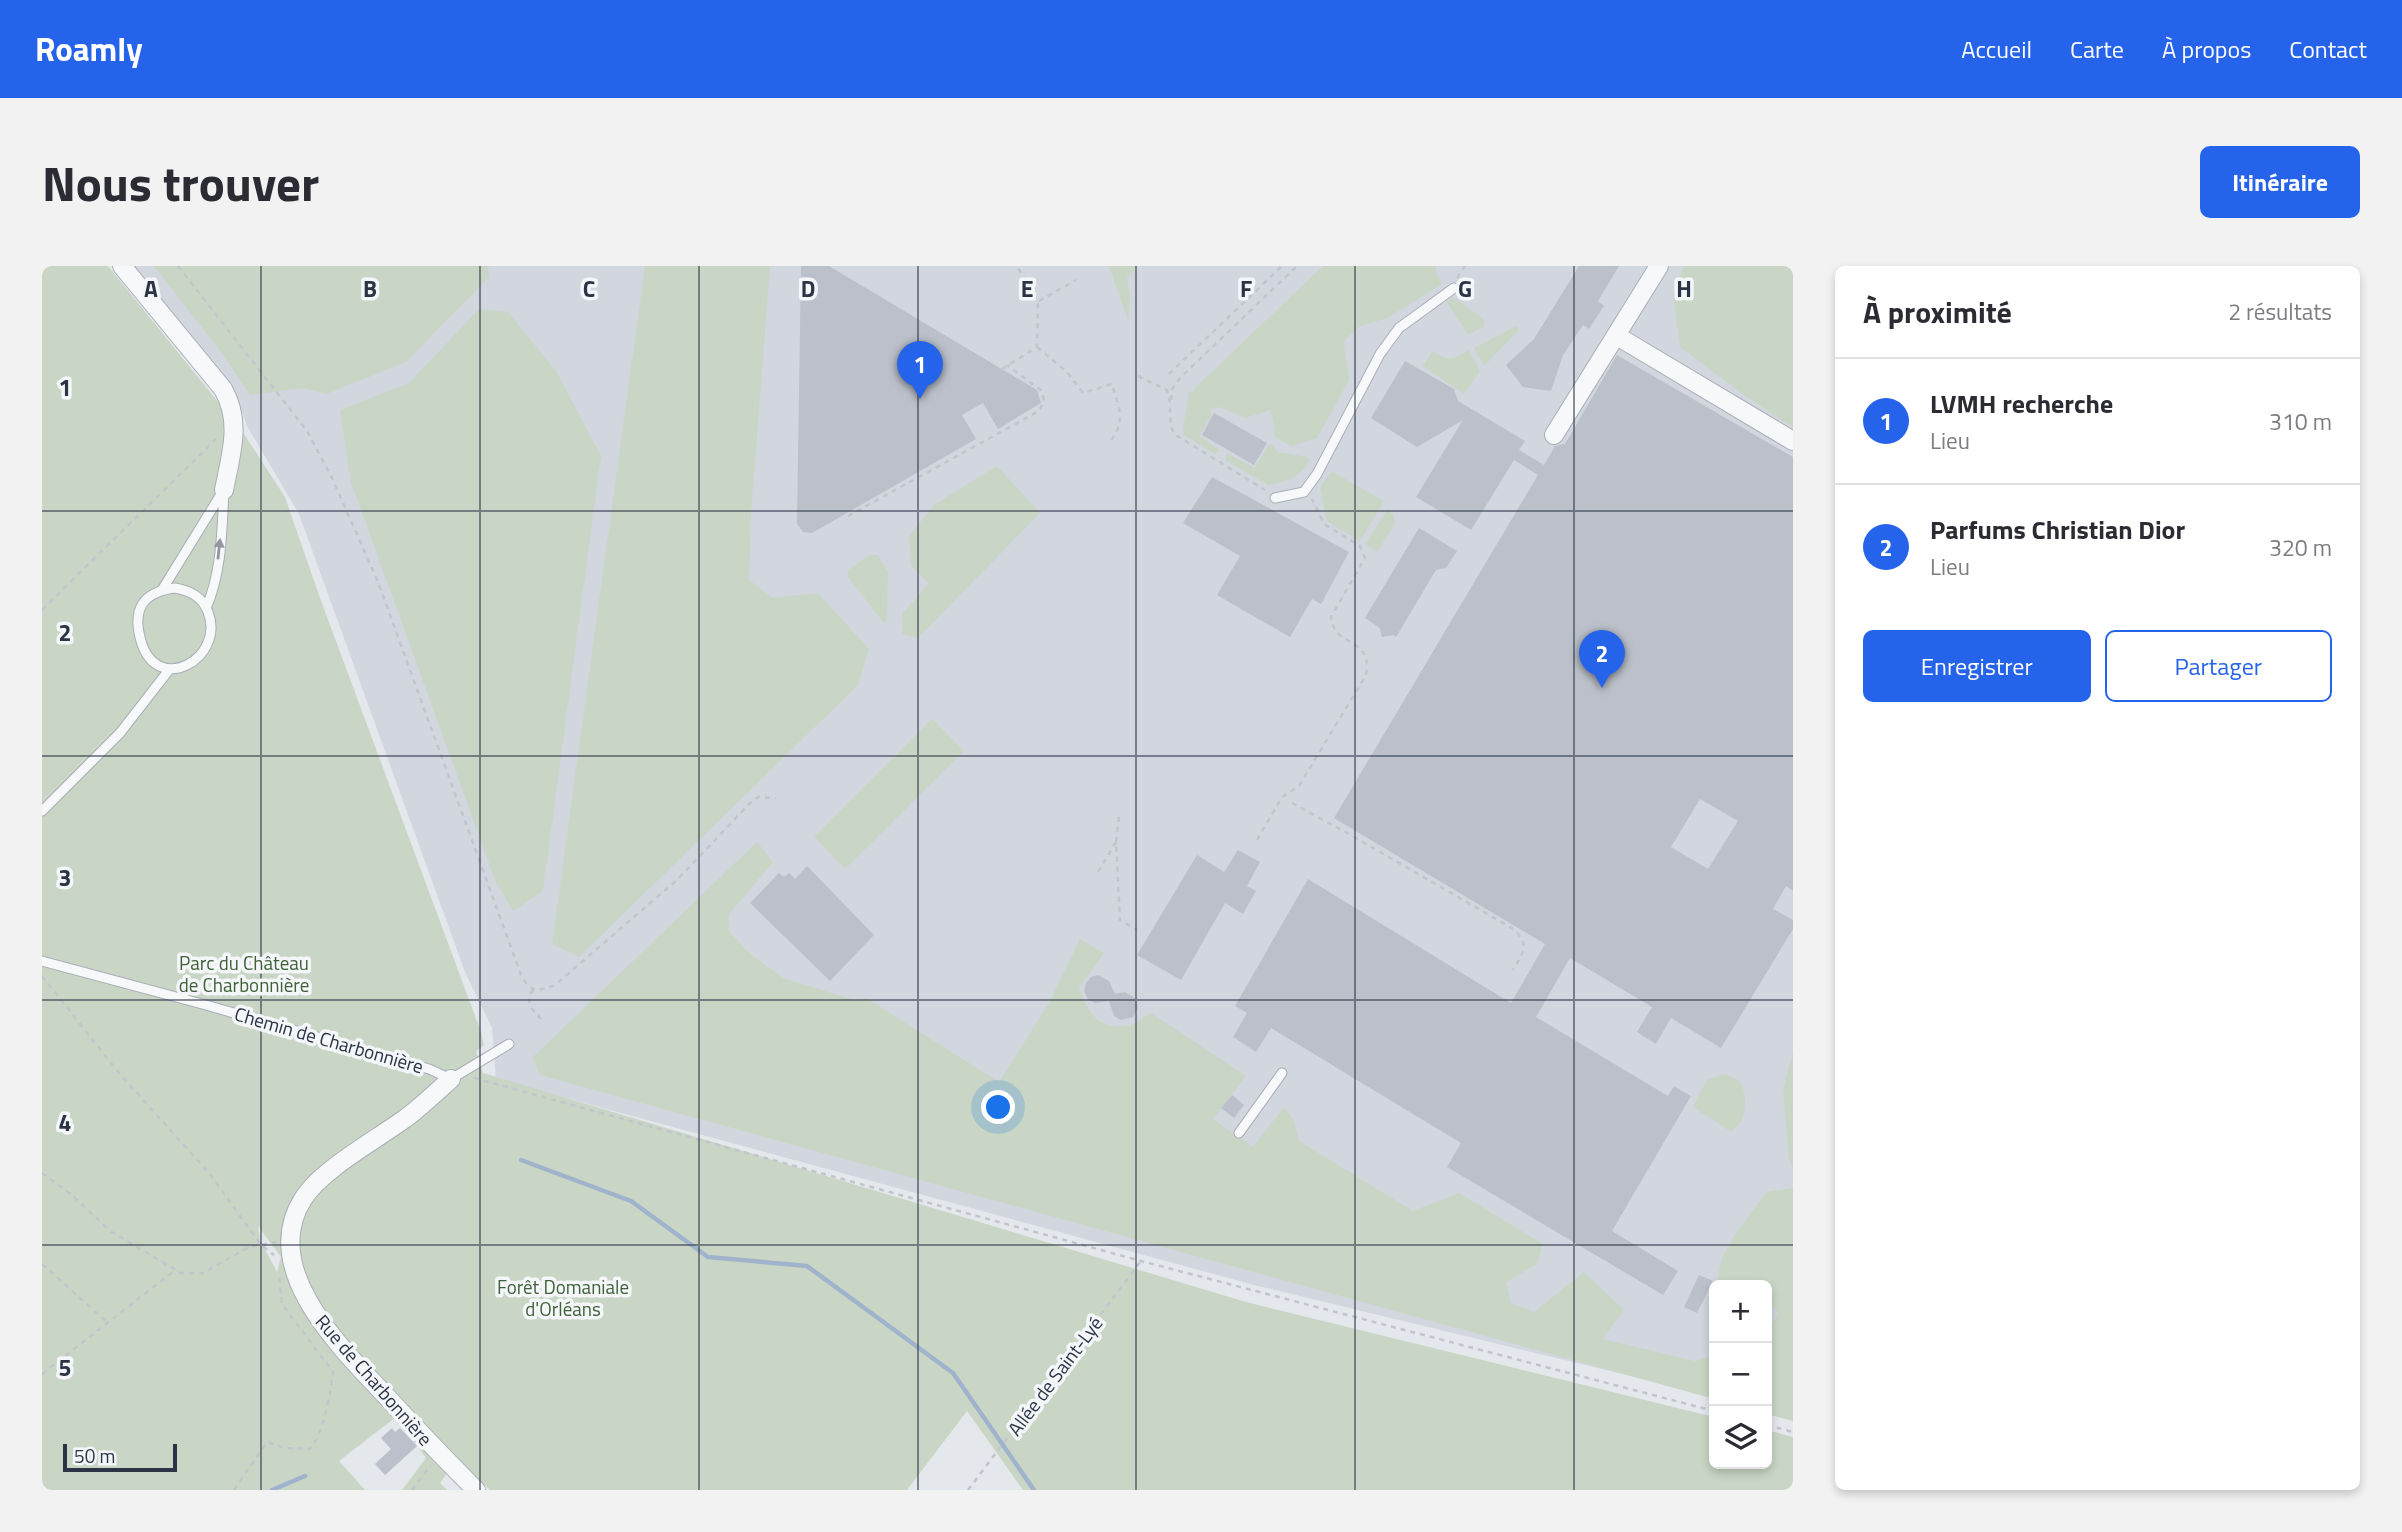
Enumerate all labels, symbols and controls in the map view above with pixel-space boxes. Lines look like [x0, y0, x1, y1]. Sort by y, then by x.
text: Roamly [35, 24, 143, 74]
text: Accueil [1961, 31, 2032, 67]
text: Carte [2070, 31, 2124, 67]
text: À propos [2162, 31, 2251, 67]
text: Contact [2289, 31, 2367, 67]
text: Nous trouver [42, 145, 319, 220]
button: Itinéraire [2200, 146, 2360, 218]
text: A [144, 271, 158, 306]
text: B [363, 271, 377, 306]
text: C [583, 271, 595, 306]
text: D [801, 271, 815, 306]
text: E [1021, 271, 1033, 306]
text: F [1240, 271, 1252, 306]
text: G [1458, 271, 1472, 306]
text: H [1676, 271, 1692, 306]
text: À proximité [1863, 289, 2012, 335]
text: 2 résultats [2228, 294, 2332, 329]
pin: 1 [897, 341, 943, 399]
text: 1 [59, 370, 71, 405]
text: LVMH recherche [1930, 384, 2113, 423]
text: 1 [1880, 404, 1892, 439]
text: 310 m [2269, 404, 2332, 439]
text: Lieu [1930, 423, 1970, 458]
text: Parfums Christian Dior [1930, 510, 2185, 549]
text: 2 [1880, 530, 1892, 565]
text: 320 m [2269, 530, 2332, 565]
one-way arrow [214, 538, 225, 560]
text: Lieu [1930, 549, 1970, 584]
text: 2 [59, 615, 71, 650]
pin: 2 [1579, 630, 1625, 688]
button: Enregistrer [1863, 630, 2091, 702]
button: Partager [2105, 630, 2332, 702]
text: 3 [59, 860, 71, 895]
park label: Parc du Château de Charbonnière [179, 948, 309, 999]
street label: Chemin de Charbonnière [231, 999, 427, 1080]
your location [981, 1090, 1015, 1124]
text: 4 [59, 1105, 71, 1140]
park label: Forêt Domaniale d'Orléans [497, 1272, 629, 1323]
map controls [1709, 1280, 1772, 1469]
button: + [1709, 1280, 1772, 1343]
street label: Rue de Charbonnière [309, 1307, 440, 1452]
street label: Allée de Saint-Lyé [1000, 1310, 1109, 1441]
button: − [1709, 1343, 1772, 1406]
text: 5 [59, 1350, 71, 1385]
button: layers [1709, 1406, 1772, 1469]
scale bar [63, 1441, 177, 1473]
text: 50 m [74, 1441, 115, 1470]

